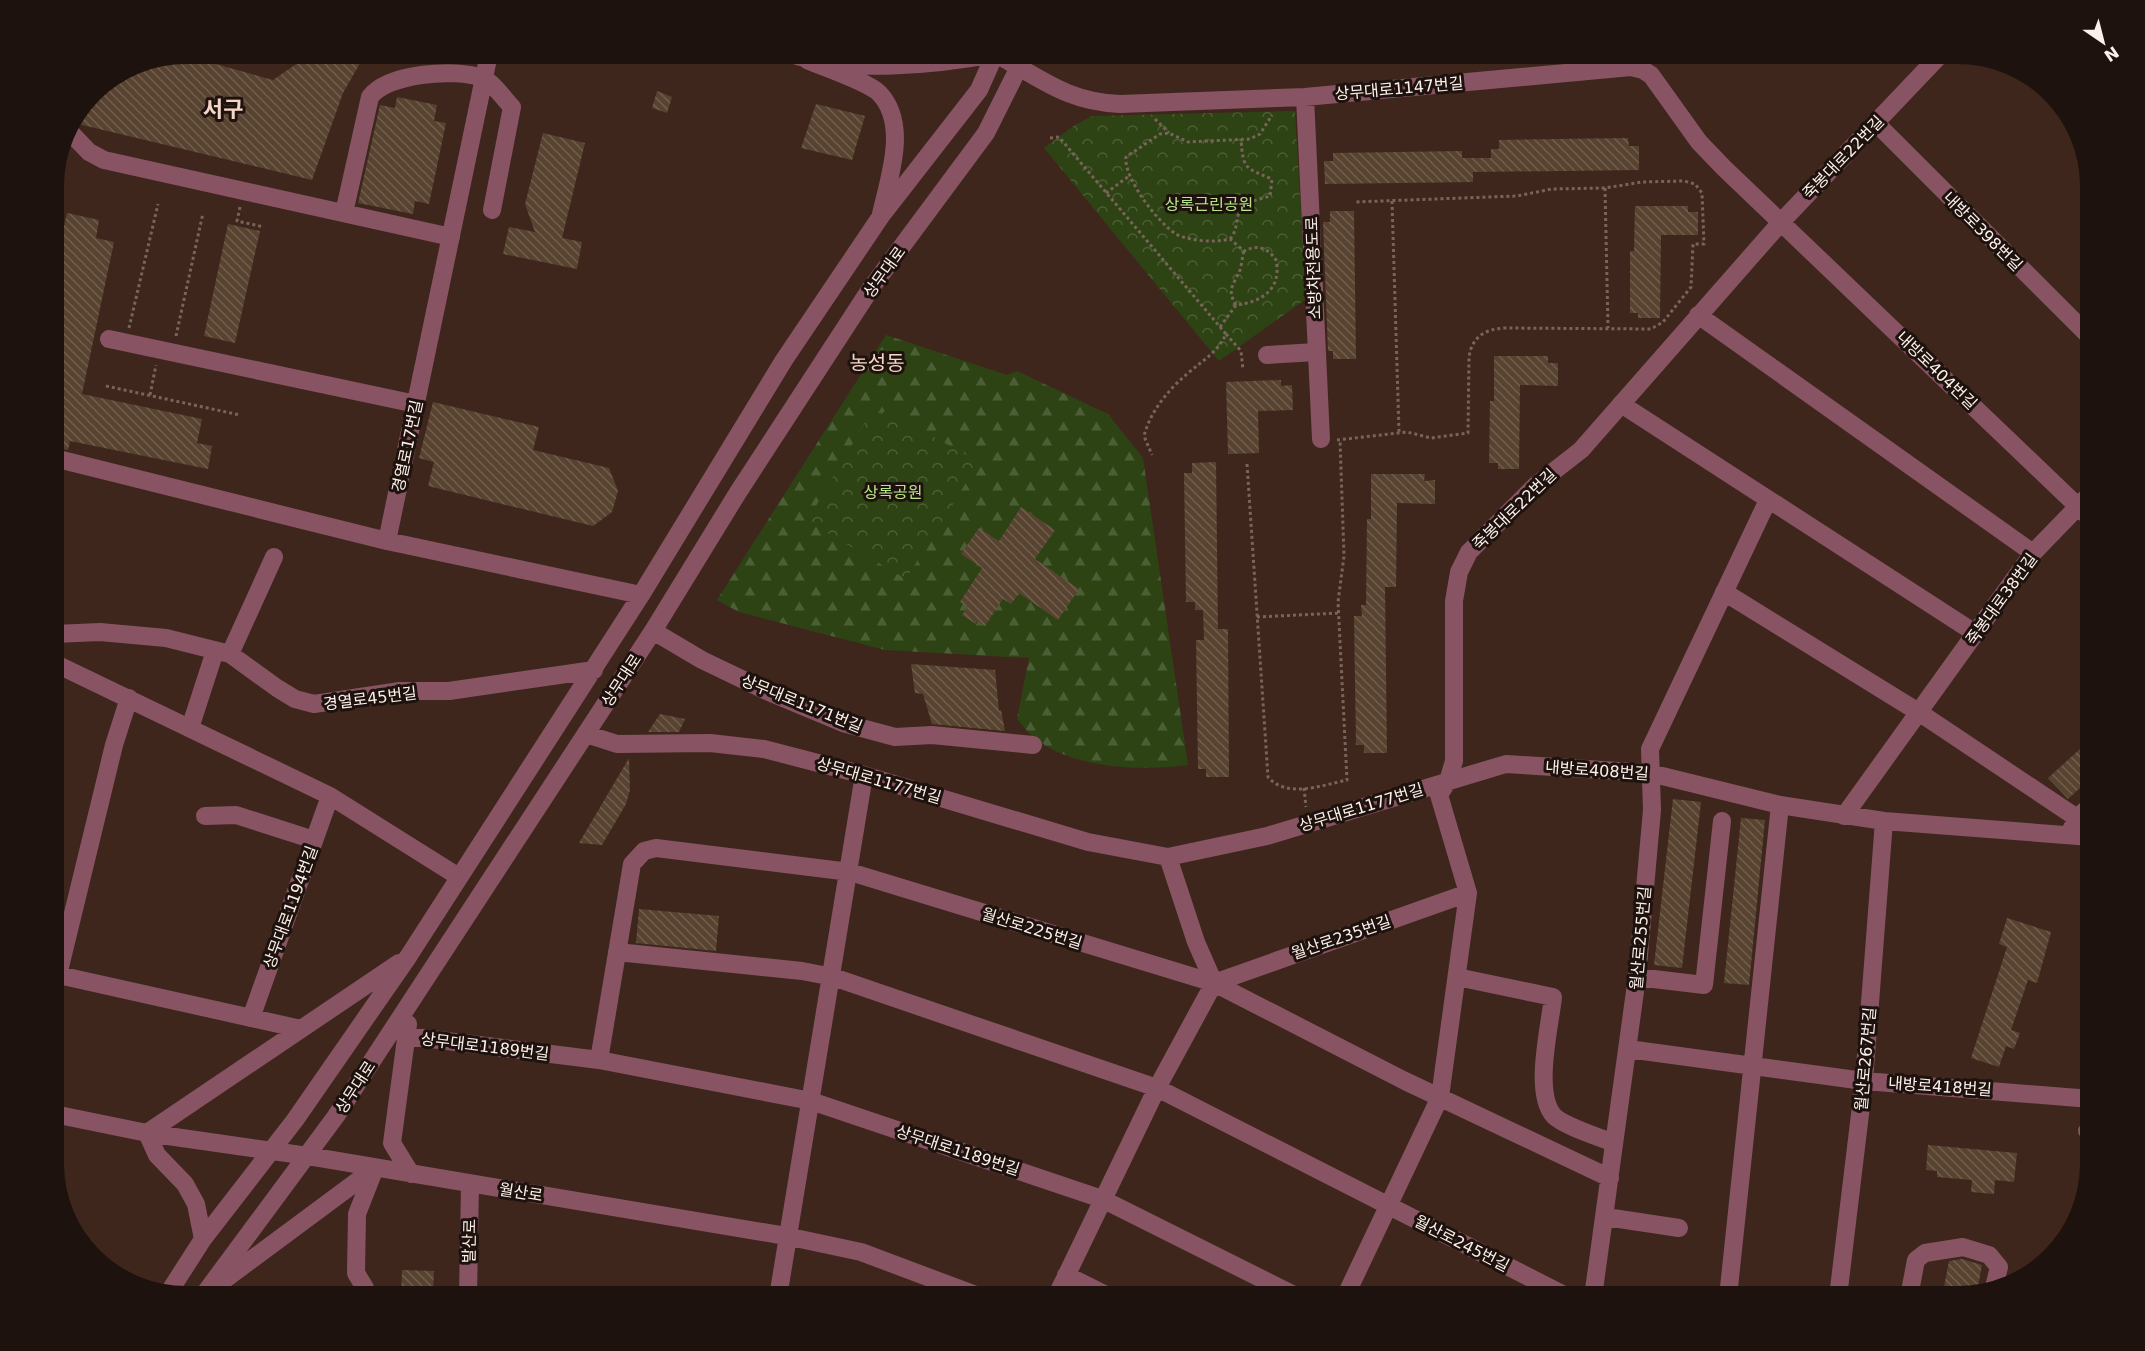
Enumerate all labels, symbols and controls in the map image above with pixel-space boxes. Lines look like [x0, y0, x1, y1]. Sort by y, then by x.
north arrow [2073, 12, 2133, 72]
text: N [2100, 42, 2122, 65]
street label: 상무대로1147번길 [1334, 73, 1464, 104]
district label: 서구 [203, 97, 243, 122]
street label: 죽봉대로22번길 [1799, 112, 1888, 203]
street label: 내방로398번길 [1939, 188, 2026, 275]
park label: 상록근린공원 [1165, 195, 1253, 214]
street label: 소방차전용도로 [1302, 216, 1325, 320]
street label: 상무대로 [859, 243, 910, 302]
street label: 내방로404번길 [1893, 327, 1981, 413]
district label: 농성동 [849, 351, 905, 375]
street label: 경열로17번길 [388, 398, 427, 494]
street label: 죽봉대로22번길 [1469, 465, 1560, 554]
park label: 상록공원 [864, 483, 922, 502]
street label: 죽봉대로38번길 [1962, 550, 2041, 649]
street label: 상무대로 [597, 650, 646, 710]
street label: 상무대로1171번길 [738, 670, 865, 736]
street label: 경열로45번길 [322, 683, 418, 714]
street label: 상무대로1177번길 [814, 754, 944, 807]
street label: 내방로408번길 [1544, 757, 1650, 784]
street label: 상무대로1177번길 [1297, 780, 1426, 835]
street label: 상무대로1194번길 [259, 843, 321, 971]
street label: 월산로255번길 [1626, 885, 1655, 991]
street label: 월산로225번길 [979, 904, 1084, 953]
street label: 월산로235번길 [1289, 912, 1393, 963]
street label: 월산로267번길 [1851, 1006, 1880, 1112]
street label: 상무대로1189번길 [420, 1029, 550, 1064]
street label: 상무대로 [331, 1057, 380, 1117]
street label: 내방로418번길 [1887, 1073, 1993, 1100]
street label: 상무대로1189번길 [894, 1122, 1022, 1179]
street label: 월산로 [498, 1180, 544, 1205]
street label: 월산로245번길 [1411, 1211, 1512, 1276]
street label: 발산로 [460, 1218, 479, 1263]

